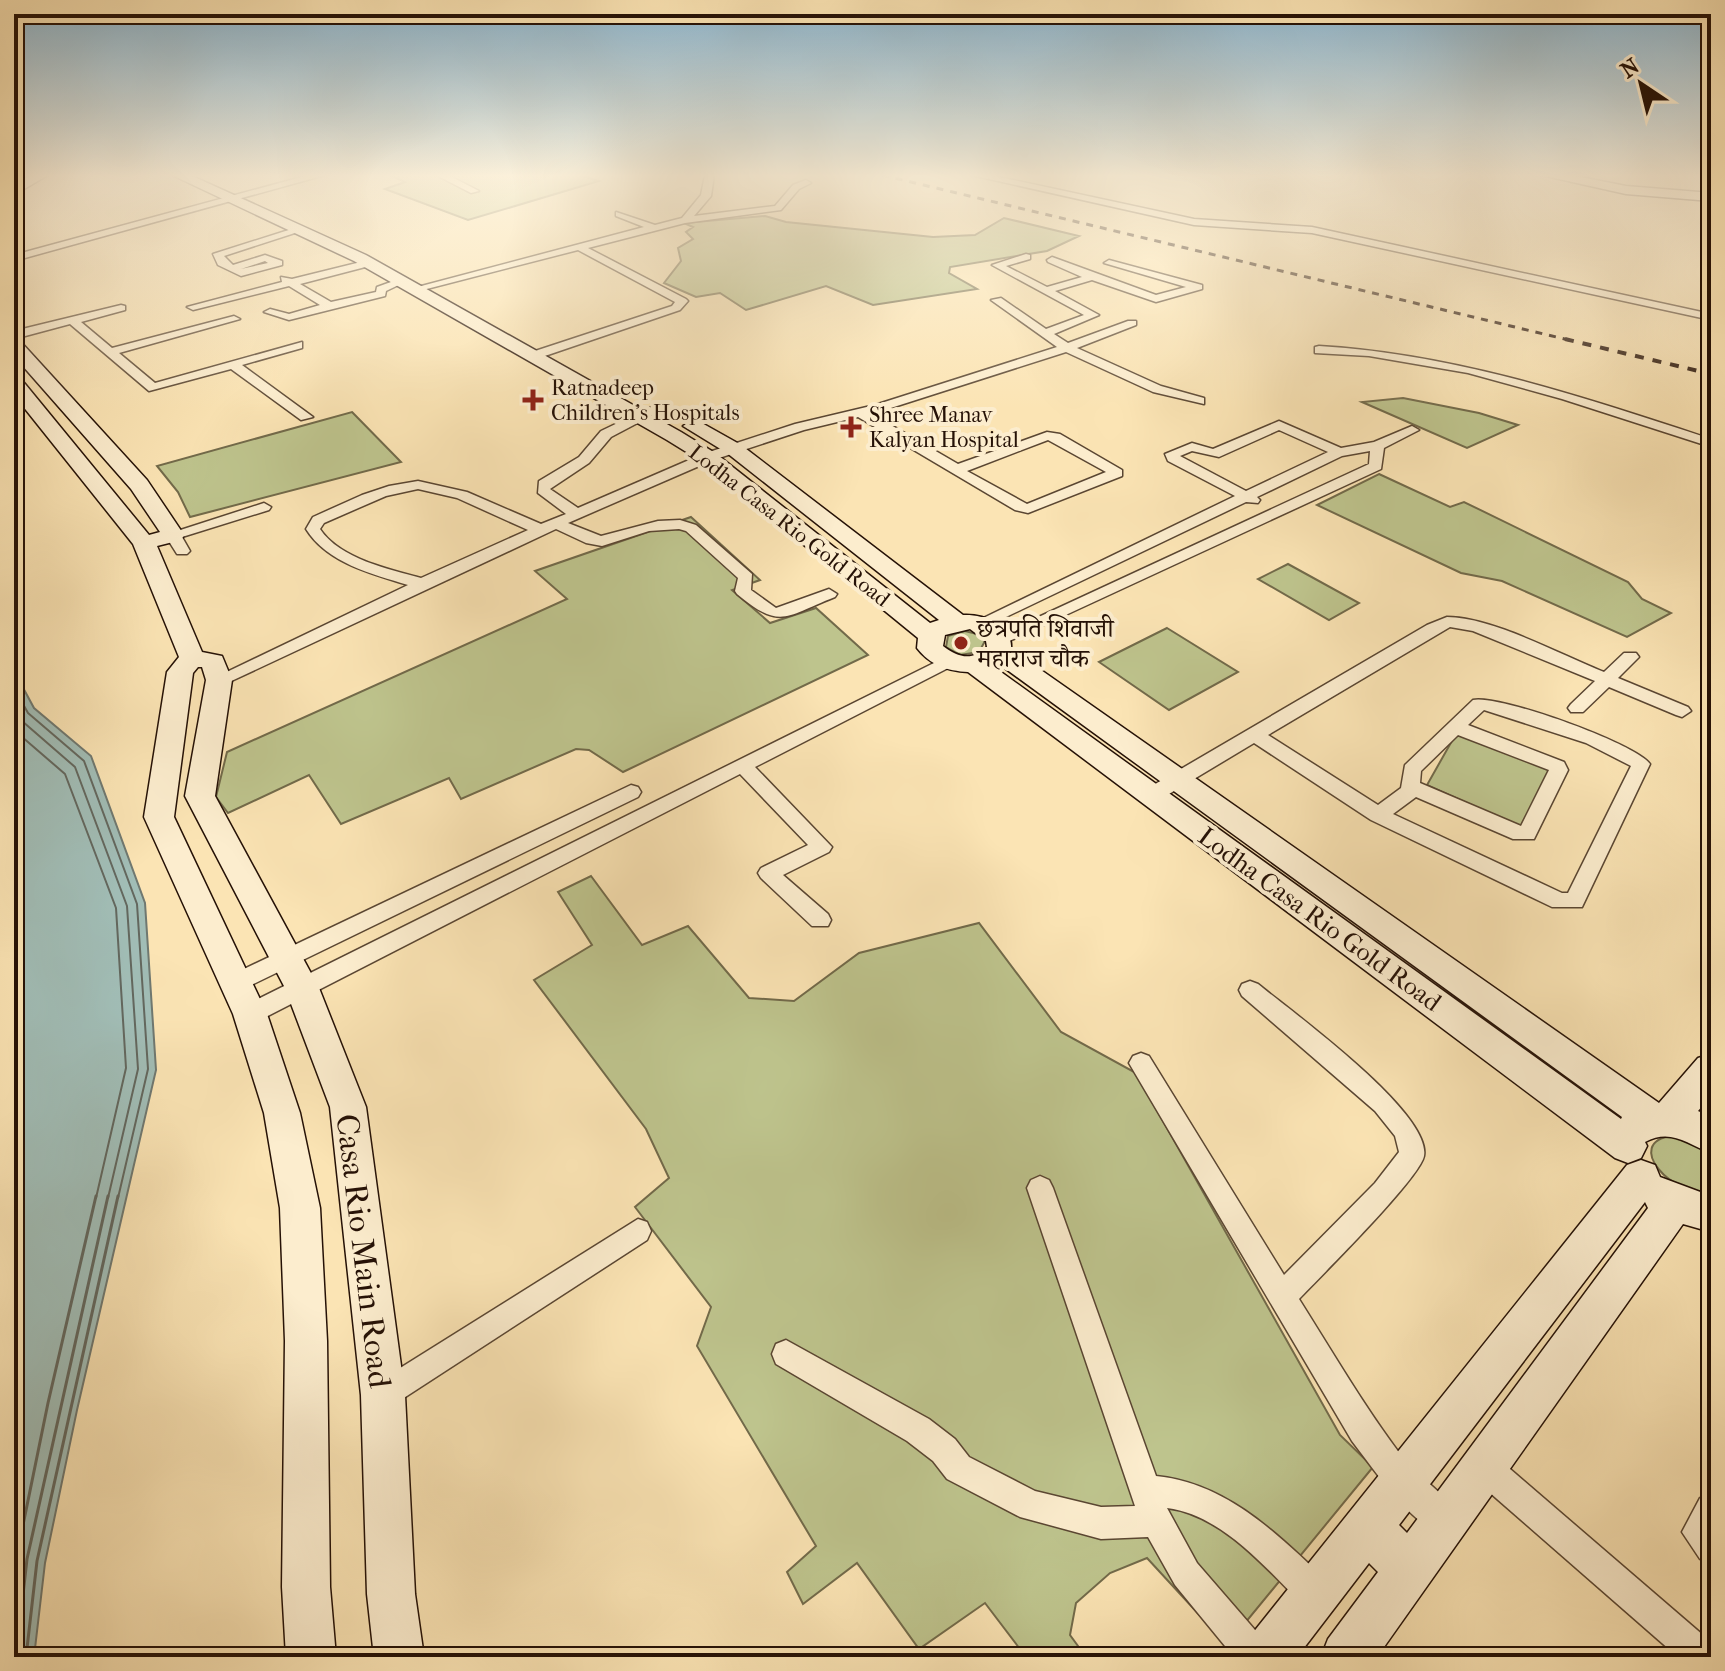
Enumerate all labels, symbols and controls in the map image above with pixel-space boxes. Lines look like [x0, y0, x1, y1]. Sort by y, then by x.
north arrow [1601, 44, 1681, 124]
text: N [1616, 53, 1645, 84]
place label: Ratnadeep Children's Hospitals [551, 375, 740, 426]
marker: Ratnadeep Children's Hospitals [522, 389, 544, 411]
place label: Shree Manav Kalyan Hospital [869, 402, 1019, 453]
marker: Shree Manav Kalyan Hospital [840, 416, 862, 438]
street label: Lodha Casa Rio Gold Road [684, 439, 896, 613]
place label: छत्रपति शिवाजी महाराज चौक [975, 613, 1115, 674]
marker: छत्रपति शिवाजी महाराज चौक [952, 634, 970, 652]
street label: Lodha Casa Rio Gold Road [1192, 821, 1448, 1019]
street label: Casa Rio Main Road [328, 1112, 399, 1391]

